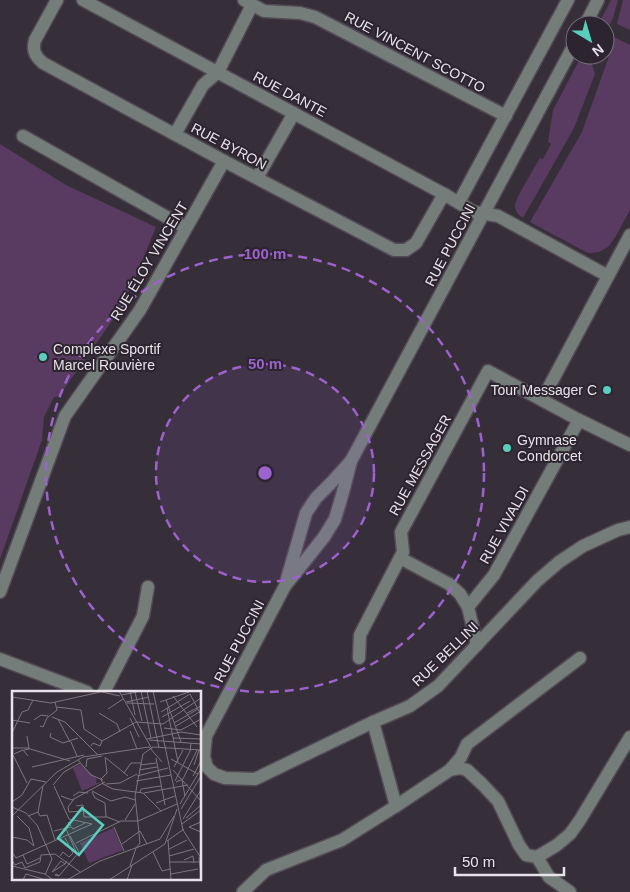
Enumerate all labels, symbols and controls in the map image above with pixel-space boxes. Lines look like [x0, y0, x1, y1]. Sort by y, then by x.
street label: RUE VINCENT SCOTTO [342, 8, 488, 96]
north arrow [565, 15, 615, 65]
text: N [589, 41, 607, 60]
street label: RUE DANTE [251, 68, 329, 120]
street label: RUE BYRON [188, 119, 270, 173]
street label: RUE ÉLOY VINCENT [107, 198, 191, 323]
street label: RUE PUCCINI [422, 201, 478, 289]
text: 100 m [244, 245, 286, 262]
place label: Complexe Sportif Marcel Rouvière [53, 341, 160, 373]
marker: Complexe Sportif Marcel Rouvière [37, 351, 49, 363]
text: 50 m [248, 355, 282, 372]
place label: Tour Messager C [490, 382, 597, 398]
marker: Tour Messager C [601, 384, 613, 396]
street label: RUE MESSAGER [386, 412, 454, 518]
place label: Gymnase Condorcet [517, 432, 582, 464]
marker: Gymnase Condorcet [501, 442, 513, 454]
centre of rings [256, 464, 274, 482]
street label: RUE VIVALDI [476, 483, 532, 567]
street label: RUE PUCCINI [211, 597, 267, 685]
street label: RUE BELLINI [409, 619, 481, 689]
inset map [12, 691, 201, 880]
scale bar [455, 844, 564, 876]
text: 50 m [462, 853, 495, 870]

